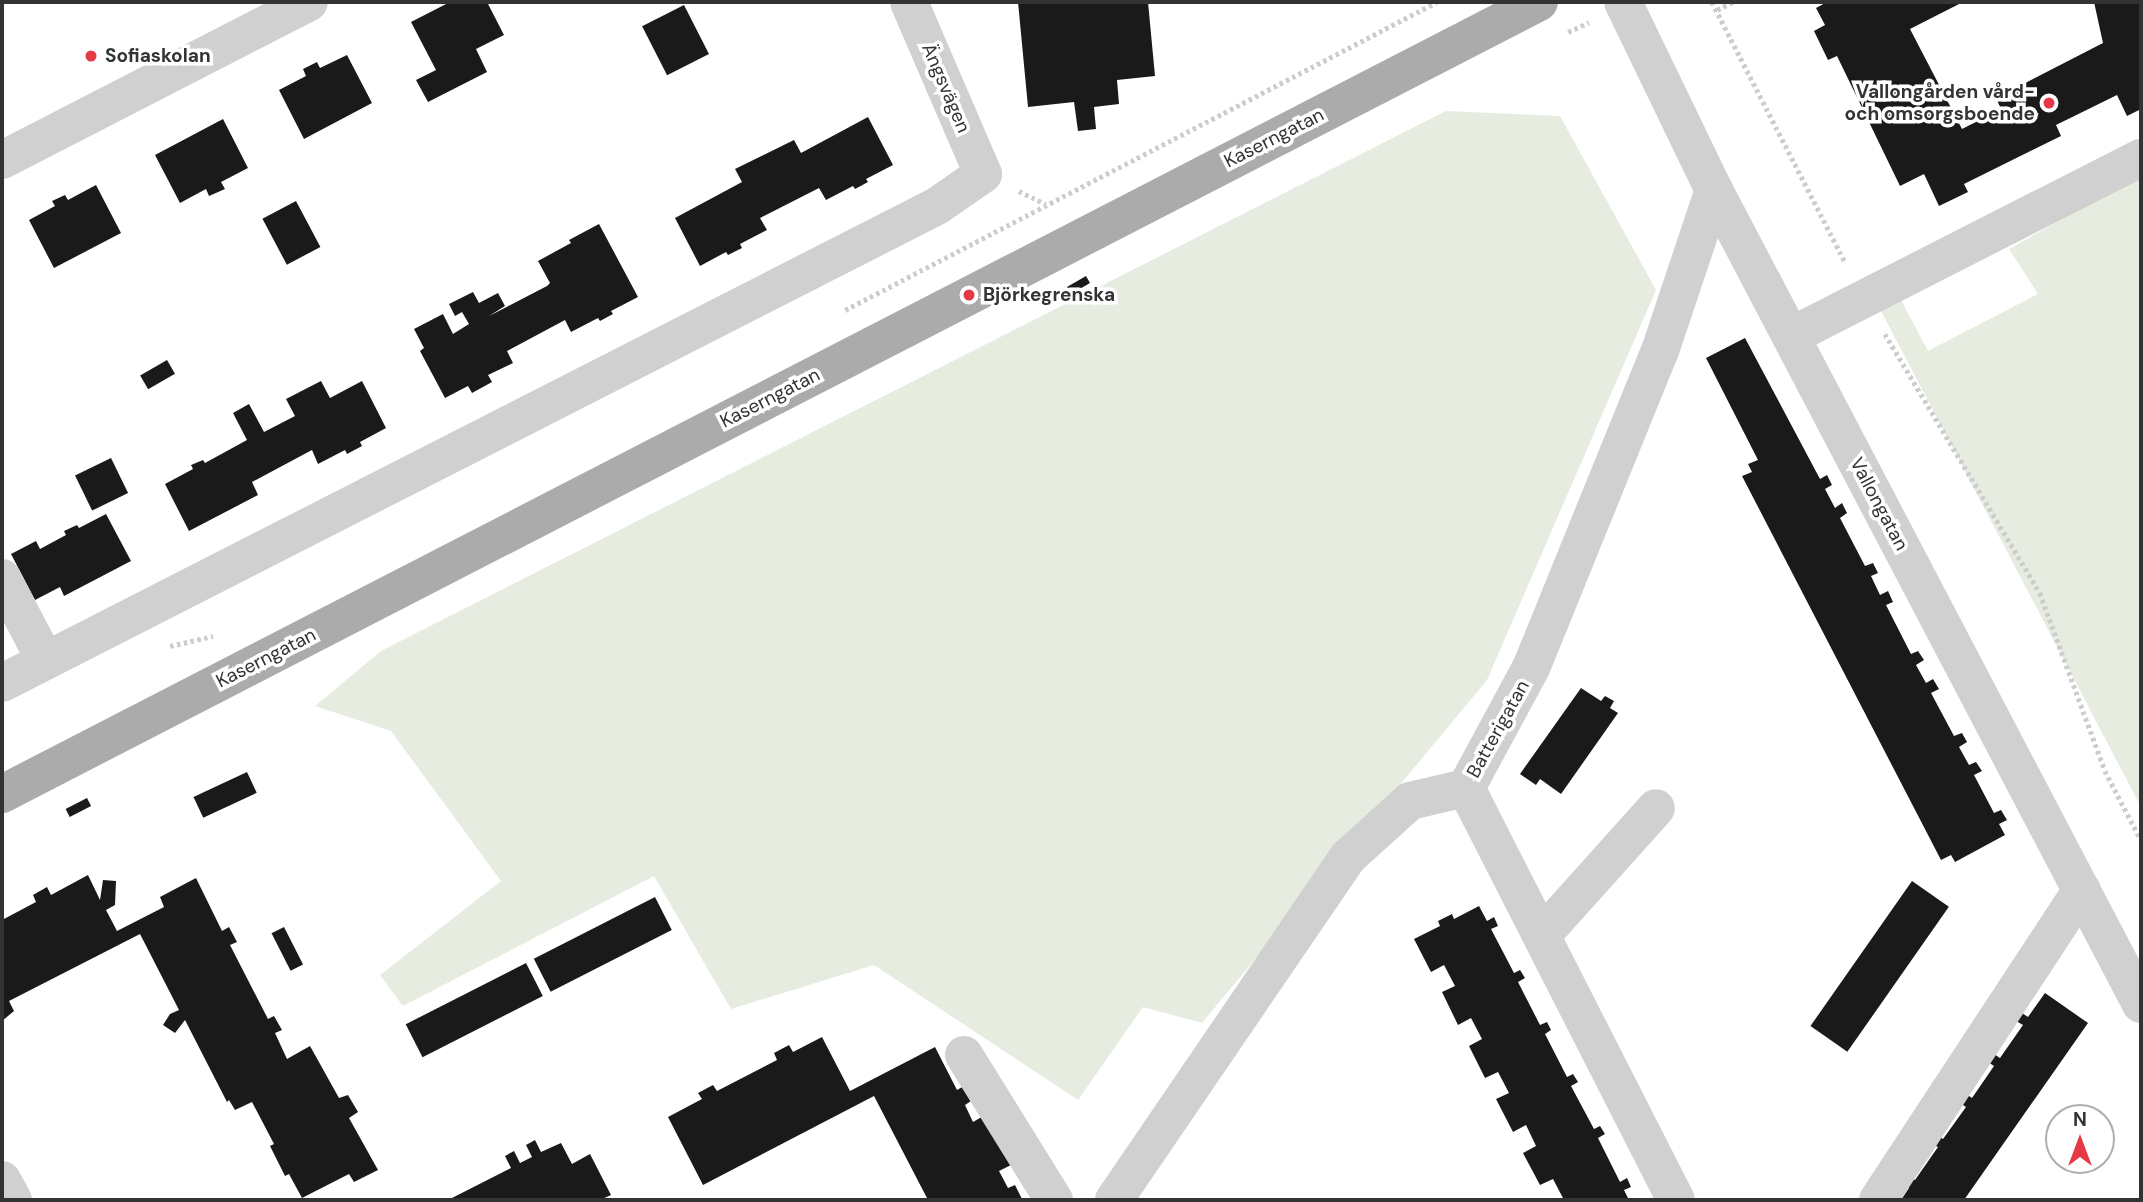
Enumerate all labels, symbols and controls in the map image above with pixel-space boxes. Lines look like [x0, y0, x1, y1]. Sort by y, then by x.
street label: Ängsvägen [917, 40, 975, 136]
place label: Sofiaskolan [105, 45, 211, 67]
marker: Sofiaskolan [83, 48, 99, 64]
place label: Vallongården vård- och omsorgsboende [1844, 81, 2035, 125]
marker: Vallongården vård- och omsorgsboende [2041, 95, 2057, 111]
street label: Kaserngatan [1220, 103, 1328, 173]
place label: Björkegrenska [983, 284, 1115, 306]
marker: Björkegrenska [961, 287, 977, 303]
street label: Kaserngatan [716, 363, 824, 433]
street label: Vallongatan [1845, 454, 1913, 554]
street label: Kaserngatan [212, 623, 320, 693]
street label: Batterigatan [1462, 676, 1534, 782]
north arrow [2045, 1104, 2115, 1174]
text: N [2073, 1107, 2087, 1132]

